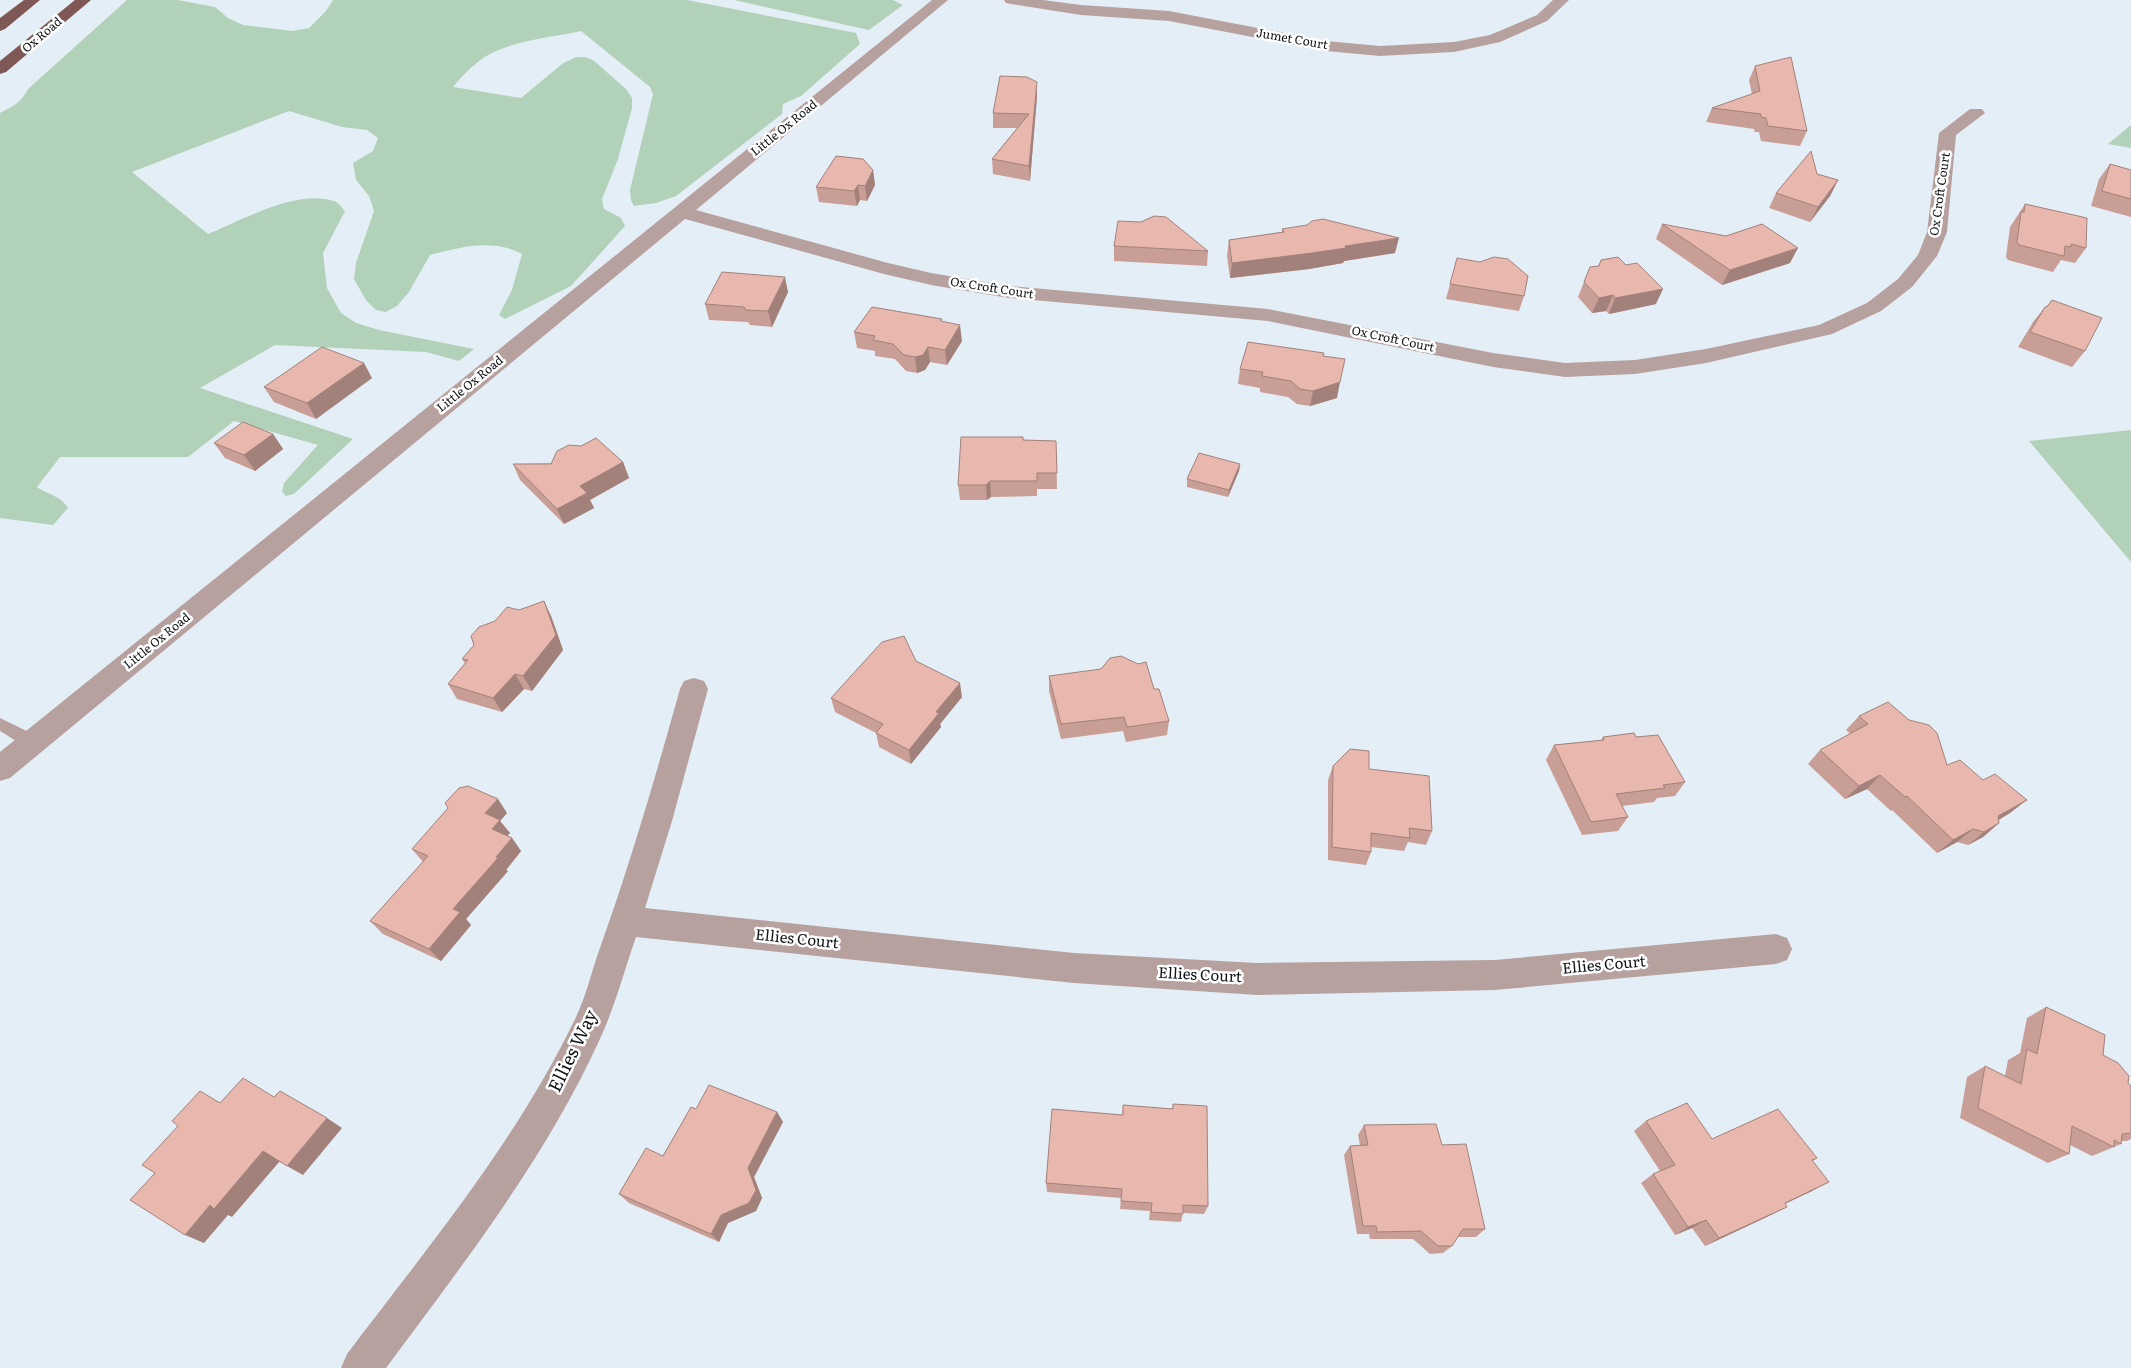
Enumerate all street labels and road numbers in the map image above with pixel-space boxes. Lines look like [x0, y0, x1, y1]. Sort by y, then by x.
street label: Ox Road [17, 12, 66, 56]
street label: Jumet Court [1255, 23, 1329, 53]
street label: Little Ox Road [746, 94, 821, 160]
street label: Ox Croft Court [1924, 151, 1954, 237]
street label: Ox Croft Court [949, 272, 1035, 302]
street label: Ox Croft Court [1350, 320, 1436, 356]
street label: Little Ox Road [432, 350, 507, 416]
street label: Little Ox Road [119, 607, 194, 673]
street label: Ellies Court [754, 922, 840, 953]
street label: Ellies Court [1561, 948, 1647, 979]
street label: Ellies Court [1158, 960, 1242, 987]
street label: Ellies Way [540, 1004, 604, 1096]

